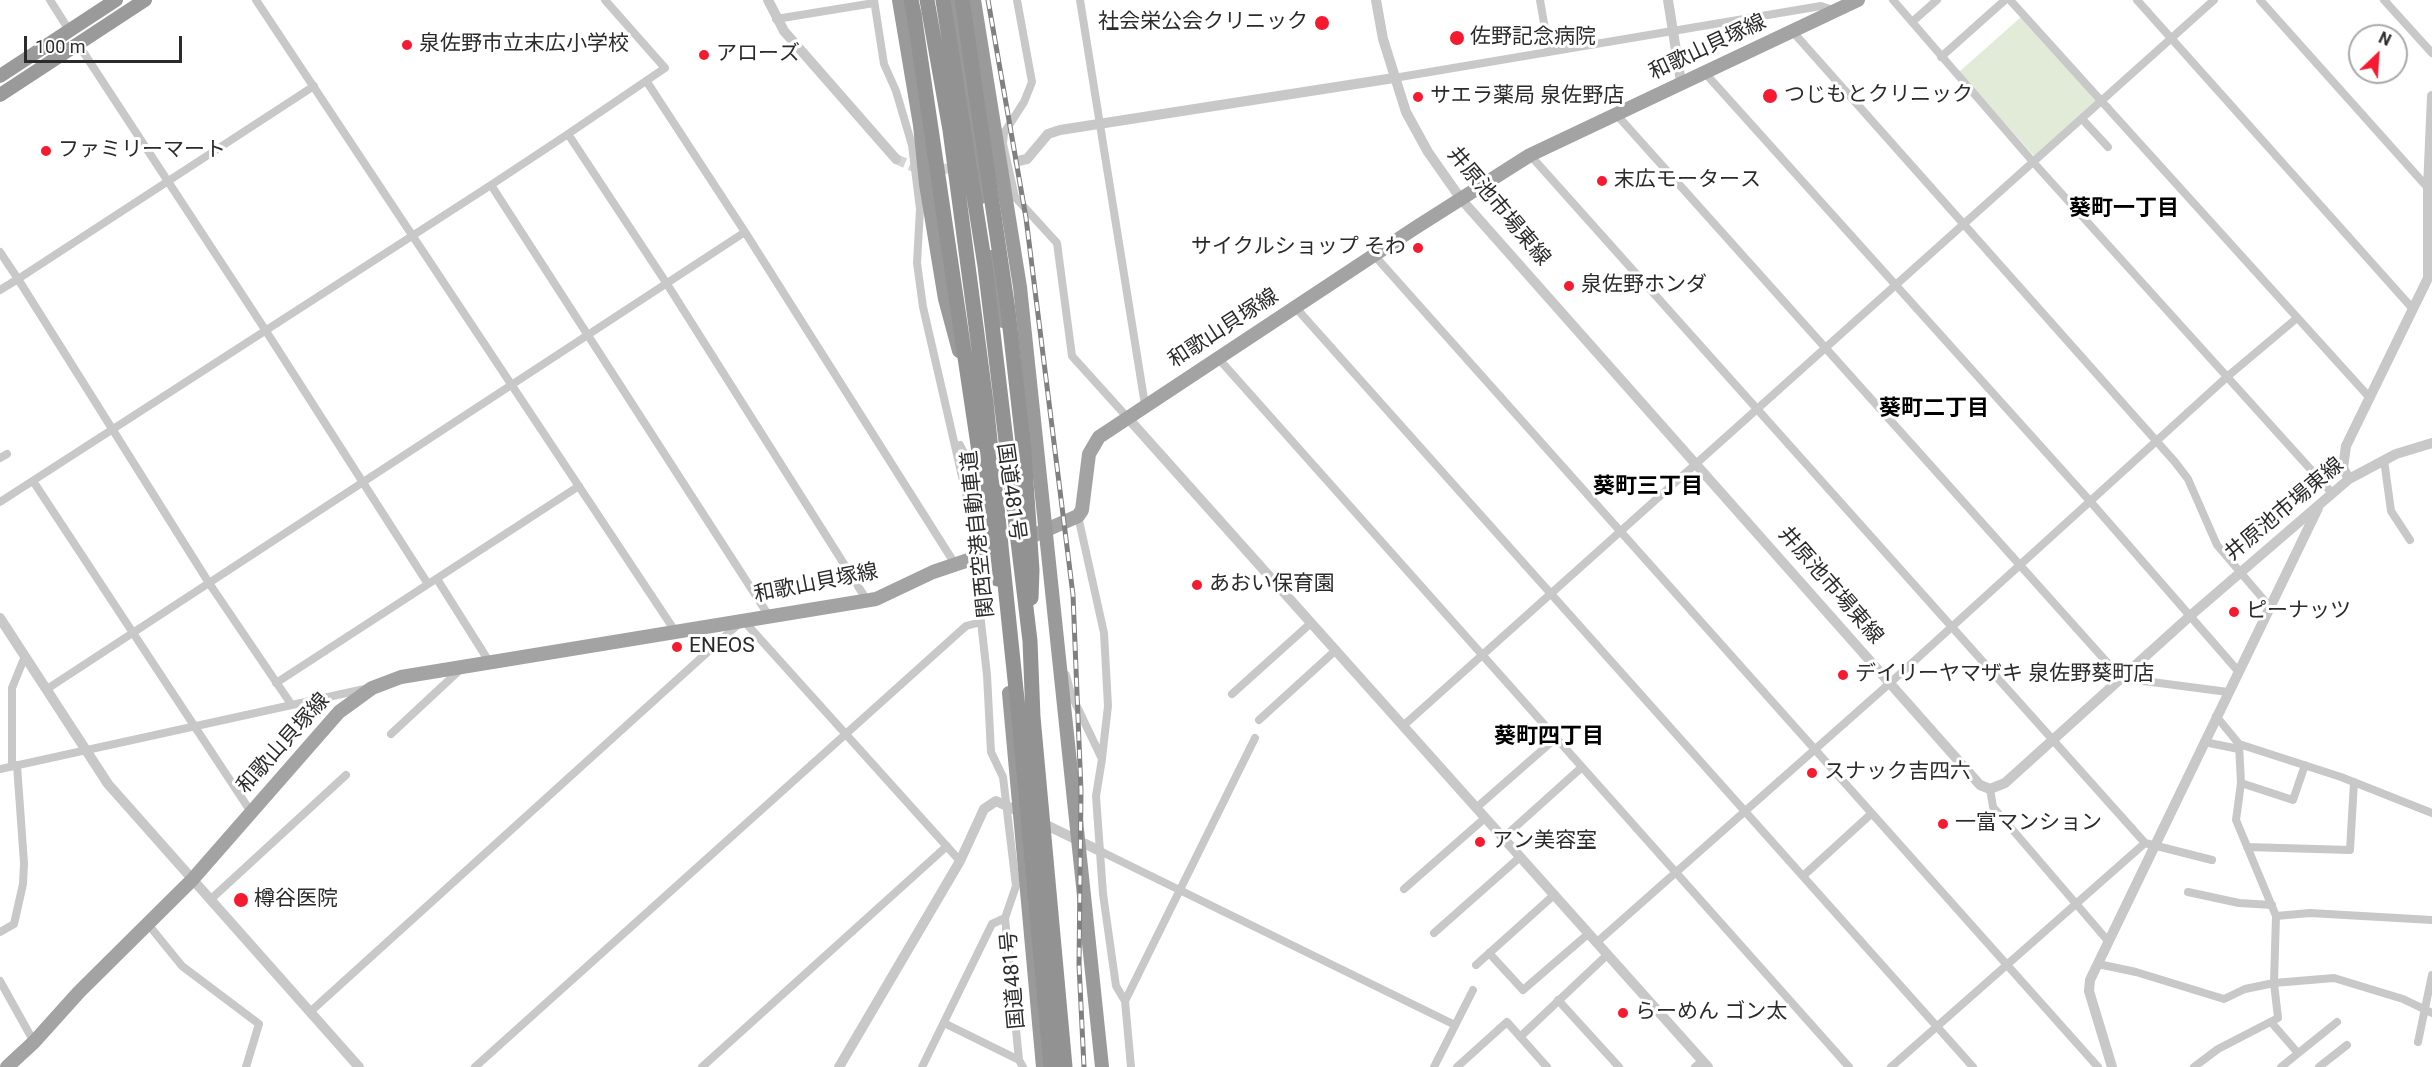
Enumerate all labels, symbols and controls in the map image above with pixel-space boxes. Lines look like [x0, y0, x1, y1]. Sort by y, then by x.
place label: 社会栄公会クリニック [1098, 10, 1308, 36]
street label: 和歌山貝塚線 [1646, 10, 1770, 86]
marker: 社会栄公会クリニック [1313, 14, 1331, 32]
scale bar [27, 24, 184, 62]
north arrow [2348, 24, 2408, 84]
place label: 佐野記念病院 [1470, 25, 1596, 51]
text: N [2376, 28, 2394, 50]
marker: 佐野記念病院 [1448, 29, 1466, 47]
place label: 泉佐野市立末広小学校 [419, 32, 629, 58]
text: 100 m [35, 36, 86, 57]
marker: 泉佐野市立末広小学校 [400, 38, 414, 52]
place label: アローズ [716, 42, 800, 68]
marker: アローズ [697, 48, 711, 62]
place label: つじもとクリニック [1784, 83, 1973, 109]
place label: サエラ薬局 泉佐野店 [1430, 84, 1624, 110]
marker: つじもとクリニック [1761, 87, 1779, 105]
marker: サエラ薬局 泉佐野店 [1411, 90, 1425, 104]
place label: ファミリーマート [58, 138, 226, 164]
street label: 井原池市場東線 [1441, 143, 1555, 271]
marker: ファミリーマート [39, 144, 53, 158]
place label: 末広モータース [1614, 168, 1761, 194]
marker: 末広モータース [1595, 174, 1609, 188]
district label: 葵町一丁目 [2069, 196, 2179, 222]
place label: サイクルショップ そわ [1191, 235, 1406, 261]
marker: サイクルショップ そわ [1411, 241, 1425, 255]
place label: 泉佐野ホンダ [1581, 273, 1707, 299]
marker: 泉佐野ホンダ [1562, 279, 1576, 293]
street label: 和歌山貝塚線 [1164, 284, 1284, 374]
district label: 葵町二丁目 [1879, 396, 1989, 422]
street label: 国道481号 [991, 442, 1029, 542]
street label: 関西空港自動車道 [958, 449, 1000, 619]
street label: 井原池市場東線 [2221, 453, 2349, 567]
district label: 葵町三丁目 [1593, 474, 1703, 500]
street label: 井原池市場東線 [1772, 522, 1888, 650]
street label: 和歌山貝塚線 [752, 560, 880, 608]
place label: あおい保育園 [1209, 572, 1335, 598]
marker: あおい保育園 [1190, 578, 1204, 592]
place label: ピーナッツ [2246, 599, 2351, 625]
marker: ピーナッツ [2227, 605, 2241, 619]
place label: ENEOS [689, 634, 755, 660]
marker: ENEOS [670, 640, 684, 654]
place label: デイリーヤマザキ 泉佐野葵町店 [1855, 662, 2154, 688]
marker: デイリーヤマザキ 泉佐野葵町店 [1836, 668, 1850, 682]
street label: 和歌山貝塚線 [232, 689, 336, 799]
district label: 葵町四丁目 [1494, 724, 1604, 750]
place label: スナック吉四六 [1824, 760, 1971, 786]
marker: スナック吉四六 [1805, 766, 1819, 780]
place label: 一富マンション [1955, 811, 2102, 837]
marker: 一富マンション [1936, 817, 1950, 831]
place label: アン美容室 [1492, 829, 1597, 855]
marker: アン美容室 [1473, 835, 1487, 849]
place label: 樽谷医院 [254, 887, 338, 913]
marker: 樽谷医院 [232, 891, 250, 909]
street label: 国道481号 [997, 930, 1031, 1030]
place label: らーめん ゴン太 [1635, 1000, 1787, 1026]
marker: らーめん ゴン太 [1616, 1006, 1630, 1020]

